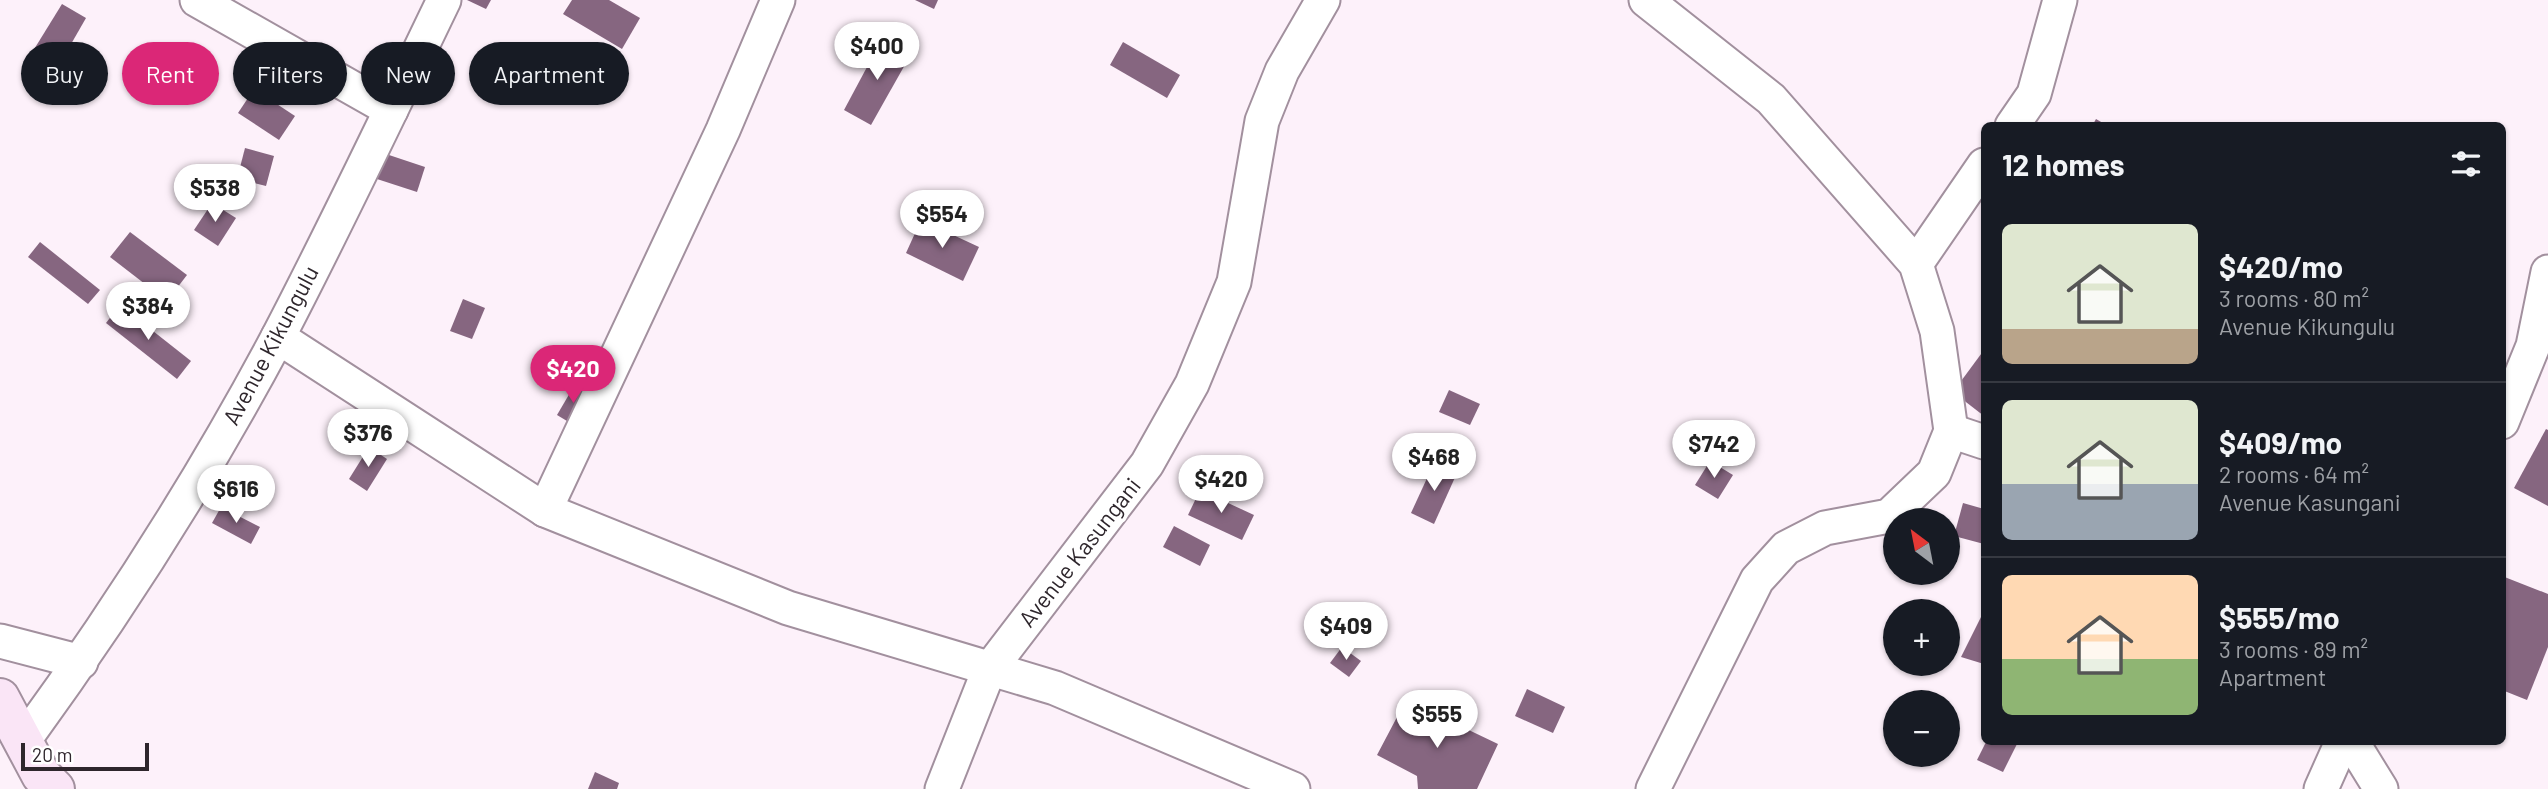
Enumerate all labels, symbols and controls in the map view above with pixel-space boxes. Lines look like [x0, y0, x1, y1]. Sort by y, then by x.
pin: $400 [836, 22, 918, 82]
text: $400 [850, 31, 904, 59]
chip: Buy [21, 42, 108, 105]
chip: Rent [122, 42, 219, 105]
chip: Filters [233, 42, 347, 105]
chip: New [361, 42, 455, 105]
chip: Apartment [469, 42, 629, 105]
icon: filters [2447, 145, 2485, 183]
text: 12 homes [2002, 146, 2125, 182]
pin: $538 [174, 164, 256, 224]
text: $538 [190, 173, 240, 201]
pin: $554 [901, 190, 983, 250]
text: $554 [916, 199, 968, 227]
text: $420/mo [2219, 248, 2343, 284]
icon: home [2058, 252, 2142, 336]
street label: Avenue Kikungulu [216, 261, 324, 429]
pin: $384 [107, 282, 189, 342]
text: 3 rooms · 80 m² [2219, 284, 2369, 312]
text: $384 [122, 291, 174, 319]
text: Avenue Kikungulu [2219, 312, 2395, 340]
pin: $420 [532, 346, 614, 405]
text: $420 [546, 354, 600, 382]
pin: $376 [327, 410, 409, 469]
text: $376 [343, 418, 393, 446]
pin: $742 [1673, 420, 1755, 480]
text: $409/mo [2219, 424, 2342, 460]
icon: home [2058, 428, 2142, 512]
text: $742 [1688, 429, 1740, 457]
pin: $468 [1393, 434, 1475, 493]
text: $468 [1408, 442, 1460, 470]
pin: $420 [1180, 456, 1262, 515]
text: 2 rooms · 64 m² [2219, 460, 2369, 488]
text: $420 [1194, 464, 1248, 492]
pin: $616 [195, 466, 277, 525]
street label: Avenue Kasungani [1012, 472, 1146, 632]
text: $616 [213, 474, 259, 502]
text: Avenue Kasungani [2219, 488, 2401, 516]
north arrow [1883, 508, 1960, 584]
map controls [1883, 508, 1960, 767]
button: + [1883, 599, 1960, 676]
text: $555/mo [2219, 599, 2340, 635]
pin: $409 [1305, 602, 1387, 662]
icon: home [2058, 603, 2142, 687]
text: $409 [1320, 611, 1372, 639]
text: 3 rooms · 89 m² [2219, 635, 2368, 663]
text: Apartment [2219, 663, 2326, 691]
pin: $555 [1396, 690, 1478, 750]
button: − [1883, 690, 1960, 767]
text: $555 [1412, 699, 1462, 727]
scale bar [21, 740, 149, 772]
text: 20 m [32, 743, 72, 766]

